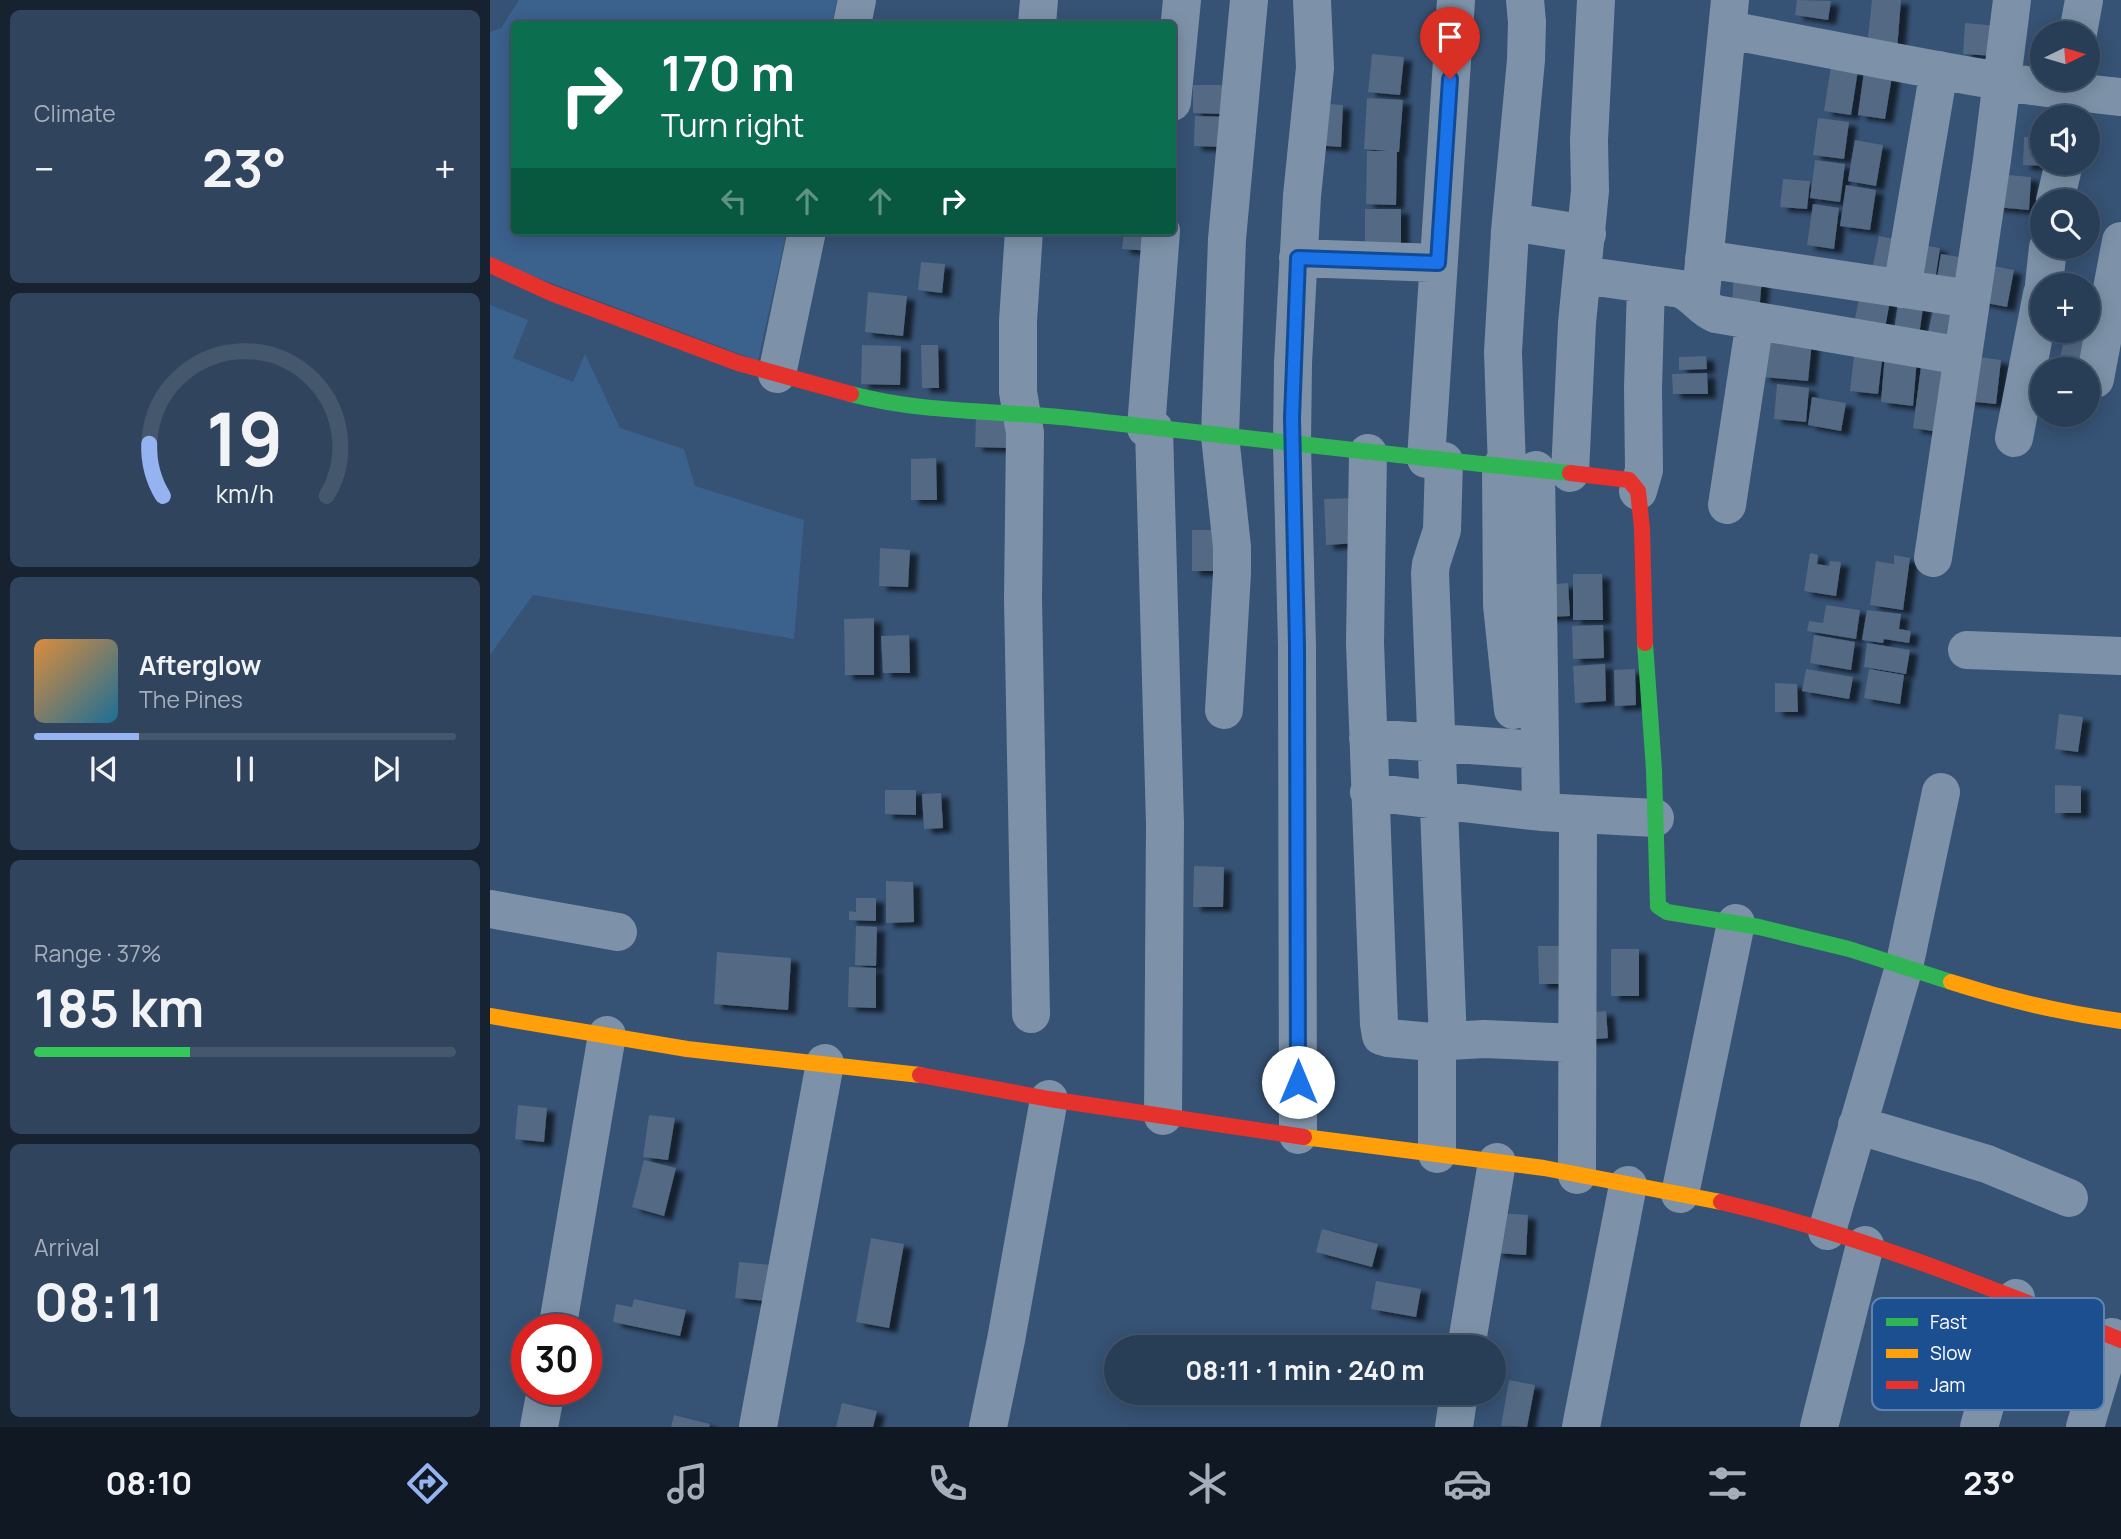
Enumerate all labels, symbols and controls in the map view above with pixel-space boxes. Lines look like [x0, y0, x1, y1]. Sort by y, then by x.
pin [1420, 7, 1480, 79]
icon: arrive [1431, 18, 1469, 56]
north arrow [2030, 21, 2100, 91]
map controls [2030, 21, 2100, 427]
text: 170 m [661, 39, 795, 106]
icon: right [546, 49, 637, 140]
text: Climate [34, 97, 116, 129]
text: Turn right [661, 103, 804, 147]
button: sound [2030, 105, 2100, 175]
text: 23° [202, 132, 287, 203]
text: − [34, 142, 55, 194]
text: + [434, 142, 456, 194]
icon: left [715, 182, 753, 220]
icon: ahead [788, 182, 826, 220]
icon: ahead [861, 182, 899, 220]
icon: right [934, 182, 972, 220]
button: search [2030, 189, 2100, 259]
button: + [2030, 273, 2100, 343]
button: − [2030, 357, 2100, 427]
text: 19 [206, 389, 284, 489]
text: km/h [216, 476, 274, 511]
text: Afterglow [139, 647, 261, 683]
text: The Pines [139, 683, 243, 715]
icon: previous [85, 750, 123, 788]
icon: pause [226, 750, 264, 788]
icon: next [367, 750, 405, 788]
text: Range · 37% [34, 937, 161, 969]
text: 185 km [34, 972, 204, 1043]
position arrow [1261, 1045, 1335, 1119]
text: Arrival [34, 1231, 100, 1263]
text: 08:11 [34, 1266, 163, 1337]
legend [1872, 1298, 2104, 1410]
text: Fast [1930, 1309, 1967, 1335]
speed limit sign: 30 [511, 1314, 602, 1405]
text: Slow [1930, 1340, 1972, 1366]
text: 08:11 · 1 min · 240 m [1185, 1352, 1425, 1388]
text: Jam [1930, 1372, 1965, 1398]
icon: directions [403, 1459, 452, 1508]
icon: music [663, 1459, 712, 1508]
icon: phone [923, 1459, 972, 1508]
icon: climate [1183, 1459, 1232, 1508]
icon: car [1443, 1459, 1492, 1508]
icon: filters [1703, 1459, 1752, 1508]
text: 08:10 [106, 1461, 192, 1505]
text: 23° [1963, 1461, 2015, 1505]

